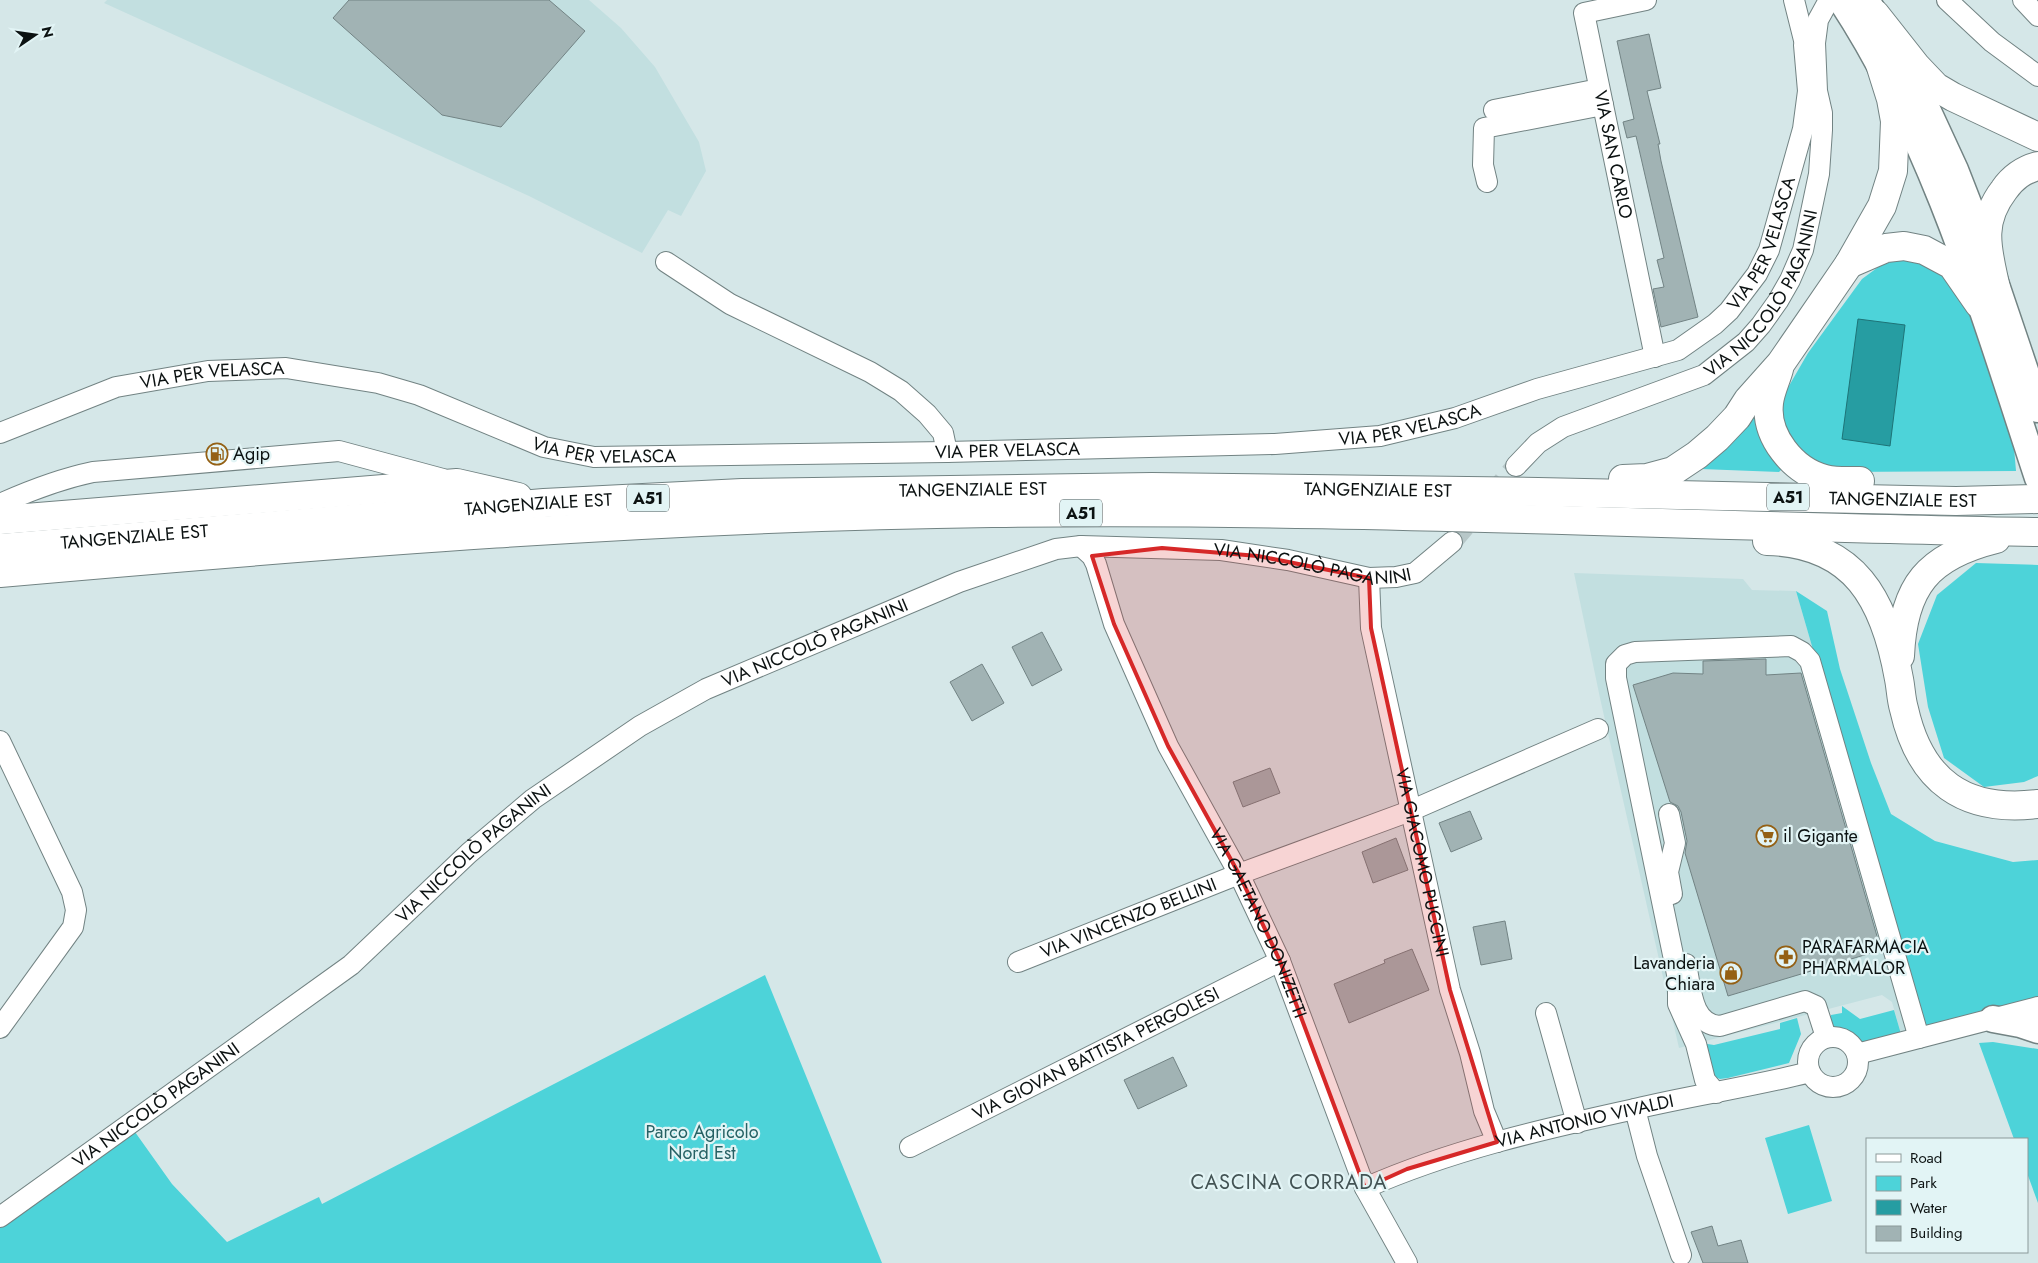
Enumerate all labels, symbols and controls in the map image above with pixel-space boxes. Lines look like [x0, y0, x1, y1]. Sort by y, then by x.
north arrow [10, 10, 60, 60]
text: N [37, 24, 59, 40]
street label: VIA SAN CARLO [1587, 88, 1639, 221]
street label: VIA PER VELASCA [1721, 174, 1802, 316]
street label: VIA NICCOLÒ PAGANINI [1698, 207, 1824, 383]
street label: VIA PER VELASCA [138, 355, 285, 396]
street label: VIA PER VELASCA [1338, 397, 1484, 452]
street label: VIA PER VELASCA [528, 430, 676, 470]
street label: VIA PER VELASCA [935, 436, 1080, 465]
place label: Agip [233, 441, 270, 467]
fuel station icon: Agip [205, 442, 229, 466]
street label: TANGENZIALE EST [899, 476, 1048, 504]
street label: TANGENZIALE EST [1304, 476, 1453, 504]
road number: A51 [627, 484, 669, 512]
road number: A51 [1767, 484, 1809, 511]
street label: TANGENZIALE EST [1828, 485, 1978, 514]
street label: TANGENZIALE EST [463, 487, 613, 523]
road number: A51 [1060, 499, 1102, 526]
street label: TANGENZIALE EST [60, 518, 210, 556]
street label: VIA NICCOLÒ PAGANINI [1213, 537, 1414, 592]
street label: VIA NICCOLÒ PAGANINI [718, 592, 912, 694]
street label: VIA GIACOMO PUCCINI [1389, 765, 1455, 959]
street label: VIA NICCOLÒ PAGANINI [390, 777, 556, 929]
street label: VIA GAETANO DONIZETTI [1203, 823, 1313, 1022]
place label: il Gigante [1783, 823, 1858, 849]
supermarket icon: il Gigante [1755, 824, 1779, 848]
street label: VIA VINCENZO BELLINI [1037, 871, 1221, 965]
place label: PARAFARMACIA PHARMALOR [1802, 934, 1929, 981]
pharmacy icon: PARAFARMACIA PHARMALOR [1774, 945, 1798, 969]
place label: Lavanderia Chiara [1633, 950, 1715, 997]
shop icon: Lavanderia Chiara [1719, 961, 1743, 985]
street label: VIA GIOVAN BATTISTA PERGOLESI [968, 981, 1224, 1127]
street label: VIA NICCOLÒ PAGANINI [67, 1036, 245, 1174]
street label: VIA ANTONIO VIVALDI [1493, 1088, 1676, 1155]
park label: Parco Agricolo Nord Est [645, 1119, 759, 1166]
legend [1866, 1138, 2028, 1253]
text: Road [1910, 1147, 1942, 1169]
district label: CASCINA CORRADA [1190, 1168, 1388, 1197]
text: Park [1910, 1172, 1937, 1194]
text: Water [1910, 1197, 1948, 1219]
text: Building [1910, 1222, 1962, 1244]

